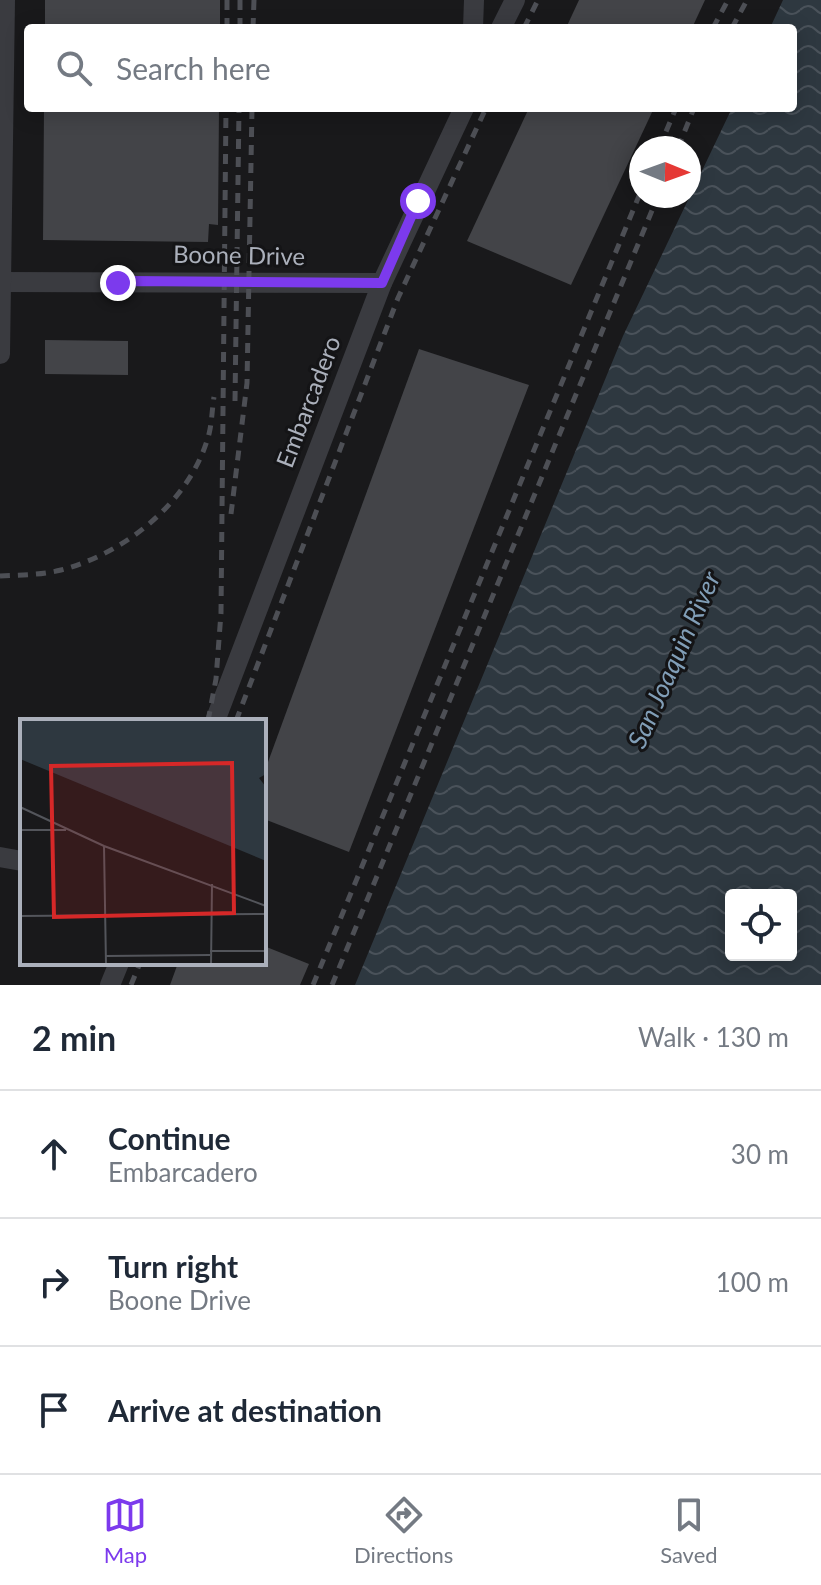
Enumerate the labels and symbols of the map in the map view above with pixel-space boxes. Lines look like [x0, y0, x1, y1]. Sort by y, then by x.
north arrow [629, 136, 701, 208]
route start [400, 183, 436, 219]
street label: Boone Drive [173, 239, 305, 270]
route end [100, 265, 136, 301]
street label: Embarcadero [269, 332, 346, 471]
water label: San Joaquin River [620, 565, 727, 753]
inset map [20, 719, 266, 965]

